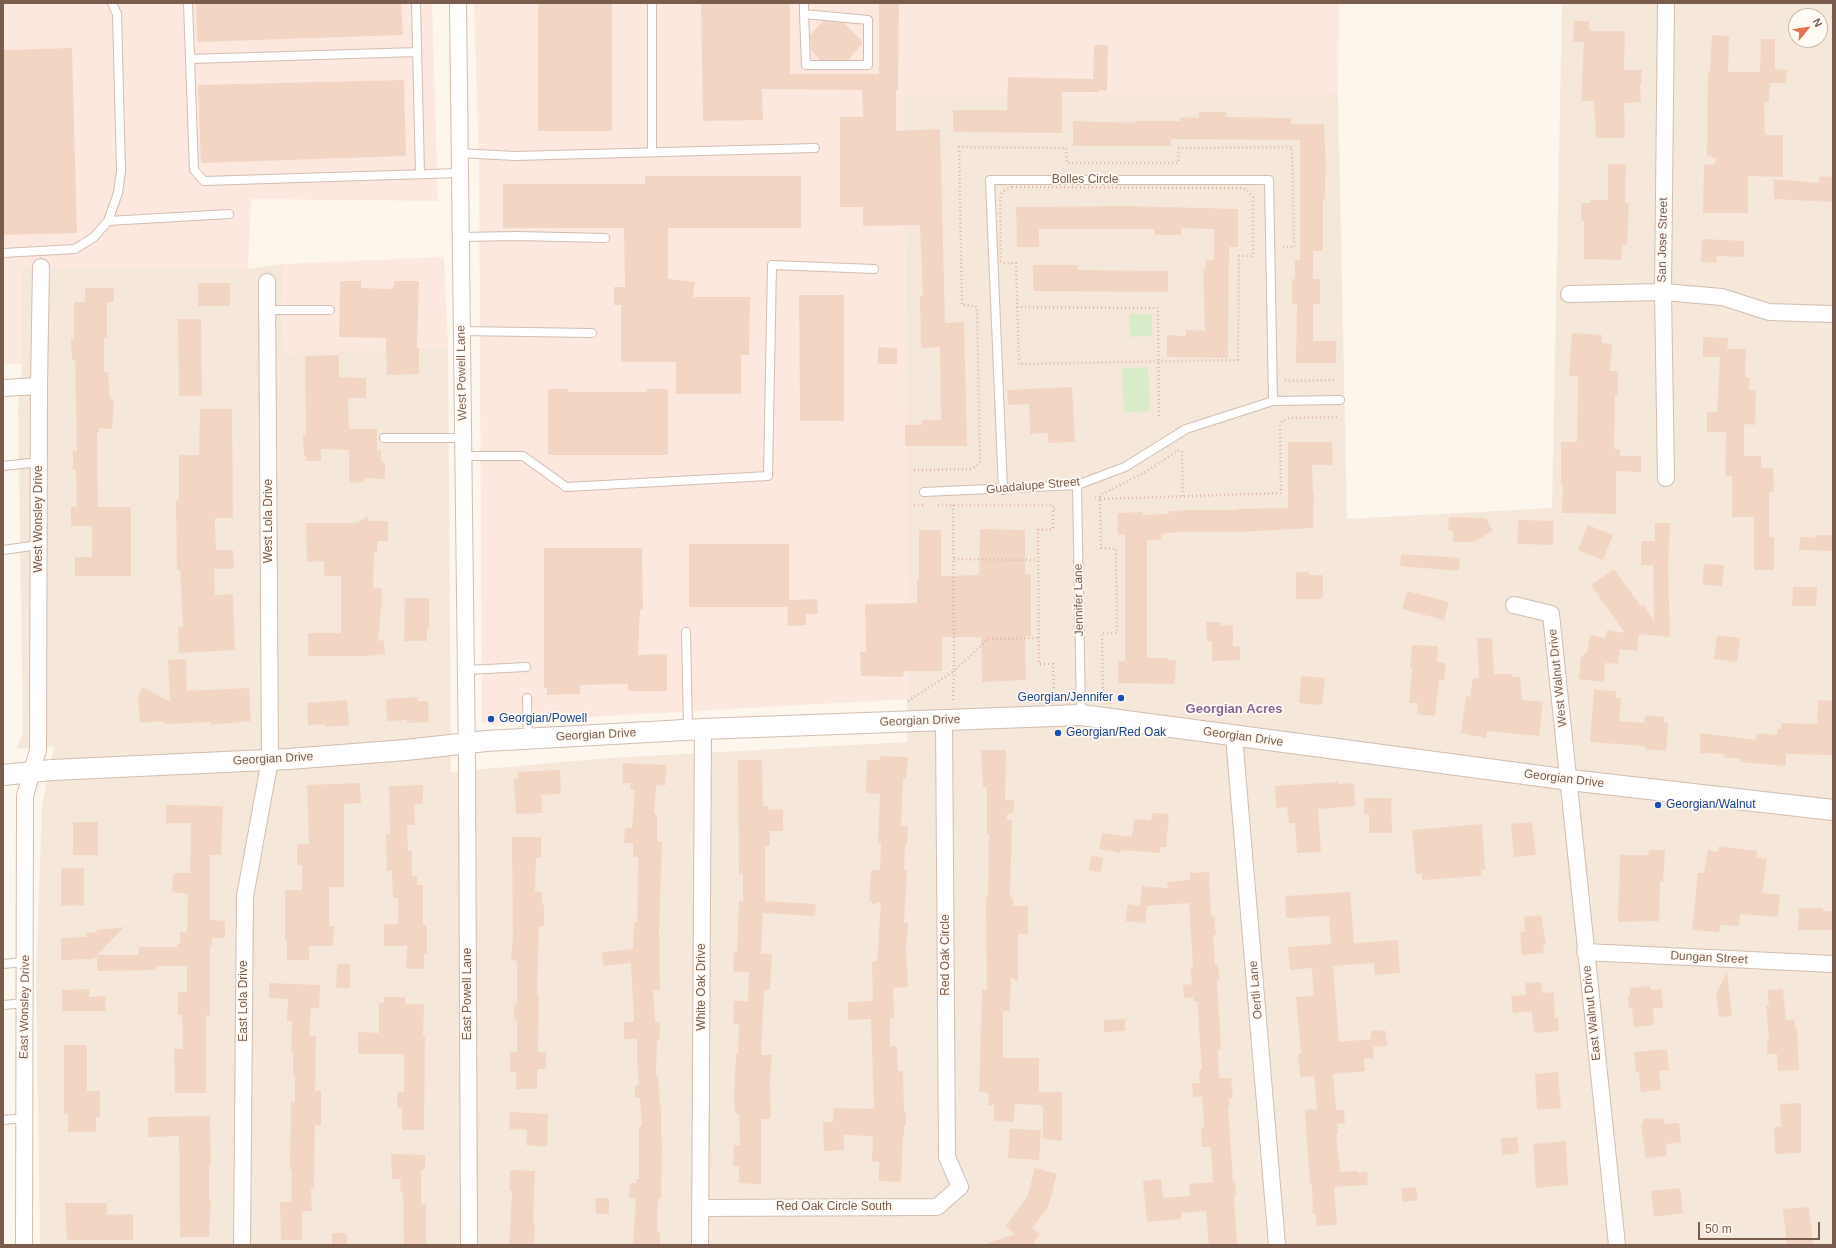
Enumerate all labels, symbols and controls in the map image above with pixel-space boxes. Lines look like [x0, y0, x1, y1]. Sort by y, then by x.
north arrow [1788, 8, 1828, 48]
text: N [1810, 16, 1825, 29]
street label: Bolles Circle [1052, 173, 1118, 187]
street label: San Jose Street [1655, 197, 1671, 283]
street label: West Powell Lane [454, 325, 470, 421]
street label: West Wonsley Drive [32, 465, 46, 573]
street label: Guadalupe Street [986, 475, 1080, 497]
street label: West Lola Drive [262, 479, 276, 563]
street label: Jennifer Lane [1071, 564, 1087, 636]
street label: West Walnut Drive [1546, 628, 1570, 728]
place label: Georgian/Jennifer [1018, 691, 1113, 705]
marker: Georgian/Jennifer [1116, 693, 1126, 703]
district label: Georgian Acres [1186, 701, 1282, 717]
place label: Georgian/Powell [499, 712, 587, 726]
street label: Georgian Drive [879, 712, 961, 730]
marker: Georgian/Powell [486, 714, 496, 724]
street label: Georgian Drive [1202, 724, 1284, 750]
street label: Georgian Drive [555, 726, 637, 744]
place label: Georgian/Red Oak [1066, 726, 1166, 740]
marker: Georgian/Red Oak [1053, 728, 1063, 738]
street label: Georgian Drive [232, 750, 314, 768]
street label: Georgian Drive [1523, 767, 1605, 791]
place label: Georgian/Walnut [1666, 798, 1756, 812]
marker: Georgian/Walnut [1653, 800, 1663, 810]
street label: Red Oak Circle [939, 914, 953, 996]
street label: White Oak Drive [695, 943, 709, 1031]
street label: East Powell Lane [461, 948, 475, 1040]
street label: Dungan Street [1670, 949, 1748, 967]
street label: East Wonsley Drive [17, 955, 33, 1059]
street label: East Lola Drive [237, 960, 251, 1042]
street label: Oertli Lane [1246, 960, 1266, 1020]
street label: East Walnut Drive [1580, 965, 1604, 1061]
street label: Red Oak Circle South [776, 1200, 892, 1214]
scale bar [1700, 1214, 1822, 1240]
text: 50 m [1705, 1222, 1732, 1236]

